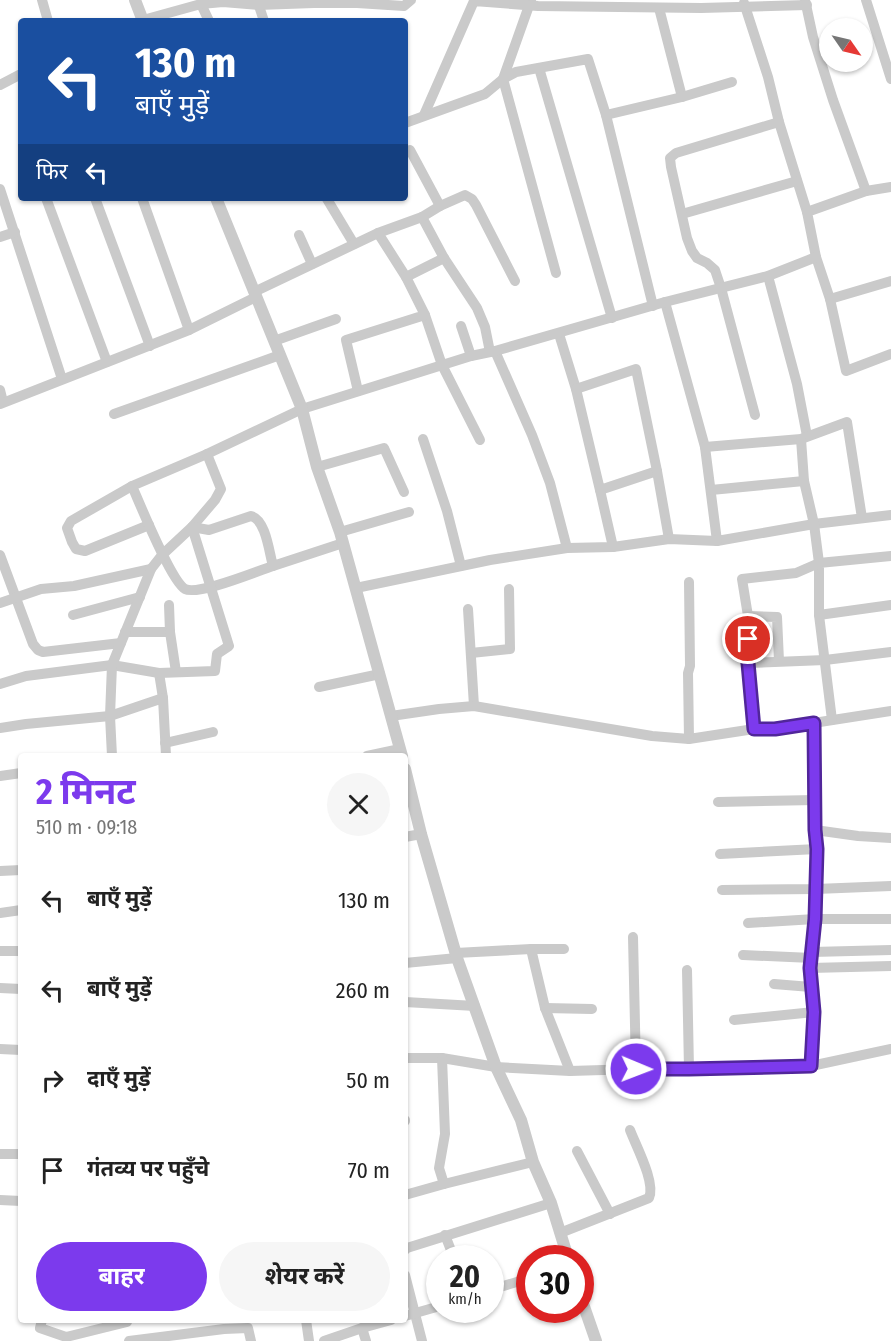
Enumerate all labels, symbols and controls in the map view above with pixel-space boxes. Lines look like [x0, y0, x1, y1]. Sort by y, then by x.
north arrow [819, 18, 873, 72]
map controls [819, 18, 873, 72]
text: 130 m [135, 38, 236, 88]
icon: left [36, 42, 114, 120]
text: बाएँ मुड़ें [135, 89, 209, 121]
icon: left [80, 156, 113, 189]
text: फिर [36, 158, 68, 185]
pin [722, 613, 773, 664]
icon: arrive [731, 622, 764, 655]
text: 2 मिनट [36, 770, 136, 814]
button: close [327, 773, 390, 836]
text: 510 m · 09:18 [36, 815, 137, 839]
icon: left [36, 884, 69, 917]
text: बाएँ मुड़ें [87, 885, 152, 912]
text: 130 m [338, 887, 390, 914]
icon: left [36, 974, 69, 1007]
text: बाएँ मुड़ें [87, 975, 152, 1002]
text: 260 m [336, 977, 390, 1004]
position arrow [604, 1037, 668, 1101]
icon: right [36, 1064, 69, 1097]
text: दाएँ मुड़ें [87, 1065, 151, 1092]
text: 50 m [346, 1067, 390, 1094]
icon: arrive [36, 1154, 69, 1187]
text: गंतव्य पर पहुँचे [87, 1155, 209, 1182]
text: 70 m [348, 1157, 390, 1184]
button: बाहर [36, 1242, 207, 1311]
button: शेयर करें [219, 1242, 390, 1311]
speed limit sign: 30 [516, 1245, 594, 1323]
text: 20 [450, 1259, 480, 1295]
text: km/h [448, 1290, 482, 1308]

